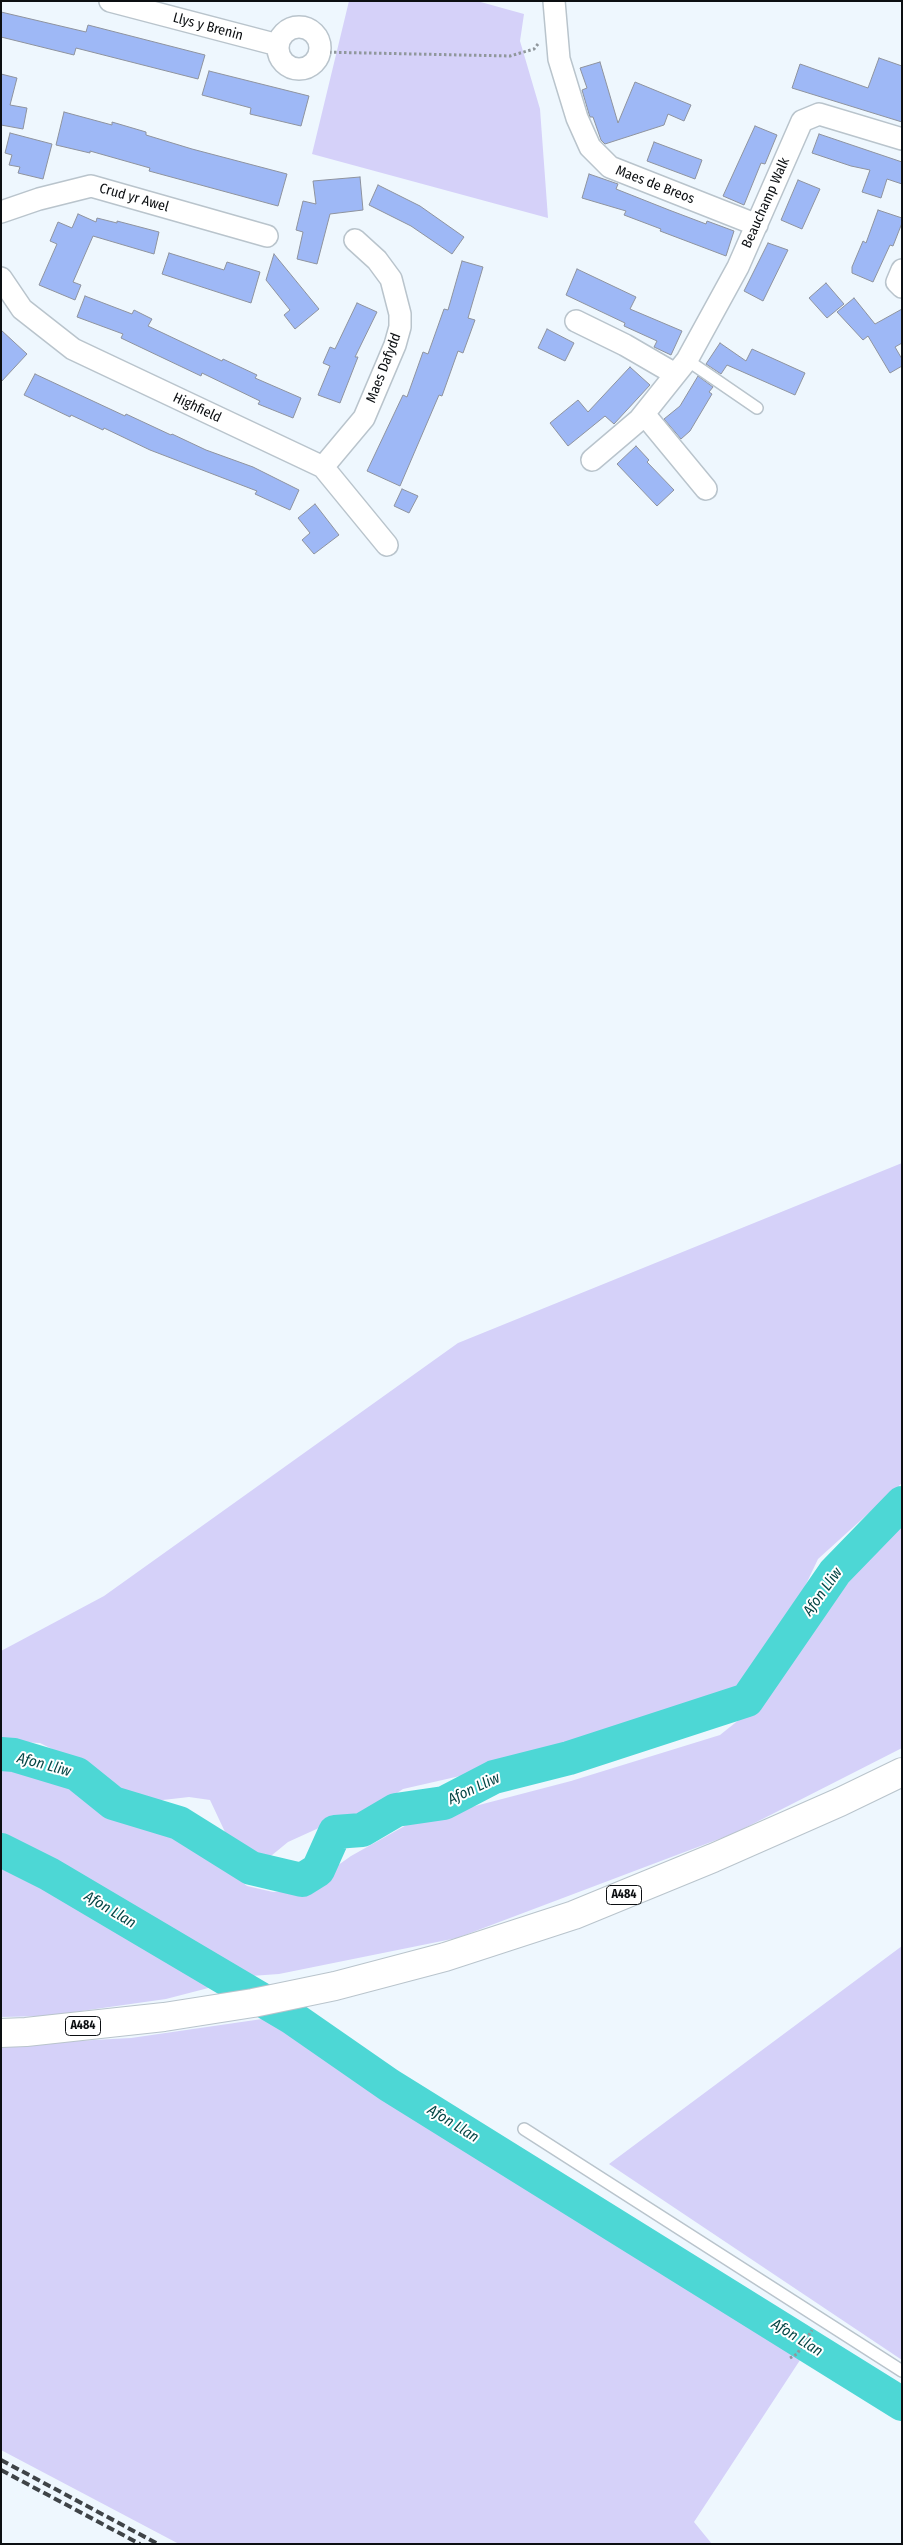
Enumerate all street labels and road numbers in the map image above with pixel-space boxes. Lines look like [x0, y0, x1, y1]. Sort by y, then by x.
street label: Llys y Brenin [171, 10, 245, 44]
street label: Beauchamp Walk [739, 155, 793, 251]
street label: Maes de Breos [613, 162, 697, 208]
street label: Crud yr Awel [97, 180, 171, 216]
street label: Maes Dafydd [363, 331, 405, 405]
street label: Highfield [170, 390, 224, 426]
road number: A484 [606, 1886, 642, 1904]
road number: A484 [66, 2016, 100, 2035]

